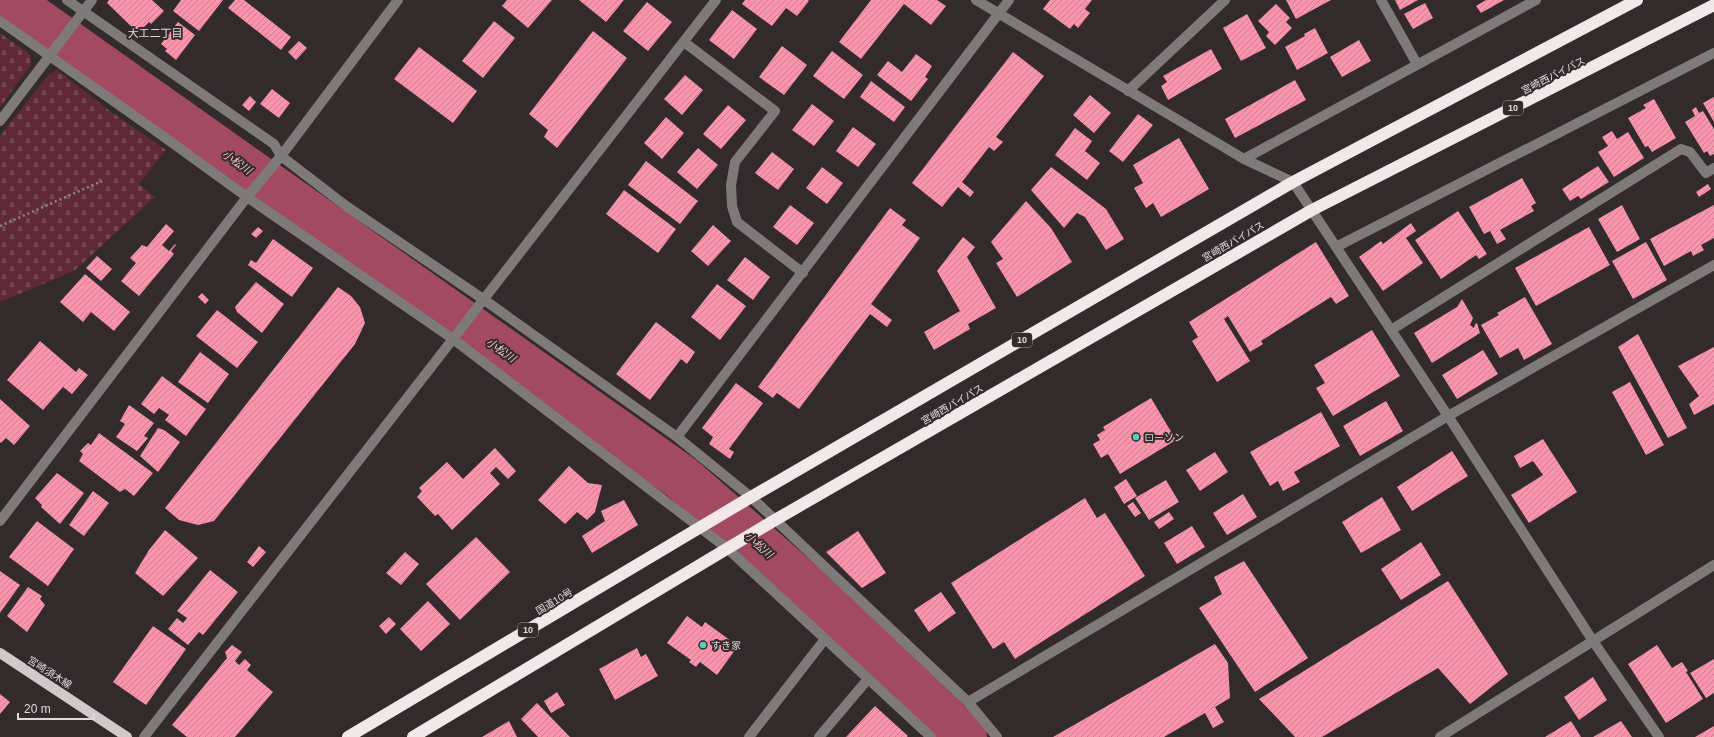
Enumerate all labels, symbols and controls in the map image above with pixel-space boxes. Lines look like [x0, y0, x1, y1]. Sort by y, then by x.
district label: 大工二丁目 [128, 27, 183, 39]
street label: 宮崎西バイパス [1520, 55, 1587, 96]
road number: 10 [1503, 101, 1523, 115]
water label: 小松川 [220, 148, 255, 177]
street label: 宮崎西バイパス [1200, 219, 1266, 264]
road number: 10 [1012, 333, 1032, 347]
water label: 小松川 [484, 336, 519, 365]
street label: 宮崎西バイパス [919, 382, 985, 427]
marker: ローソン [1131, 432, 1141, 442]
place label: ローソン [1144, 432, 1184, 443]
water label: 小松川 [743, 530, 776, 561]
street label: 国道10号 [534, 586, 575, 617]
road number: 10 [518, 623, 538, 637]
marker: すき家 [698, 640, 708, 650]
place label: すき家 [711, 640, 741, 651]
street label: 宮崎須木線 [26, 654, 74, 691]
scale bar [18, 695, 94, 721]
text: 20 m [24, 702, 51, 716]

